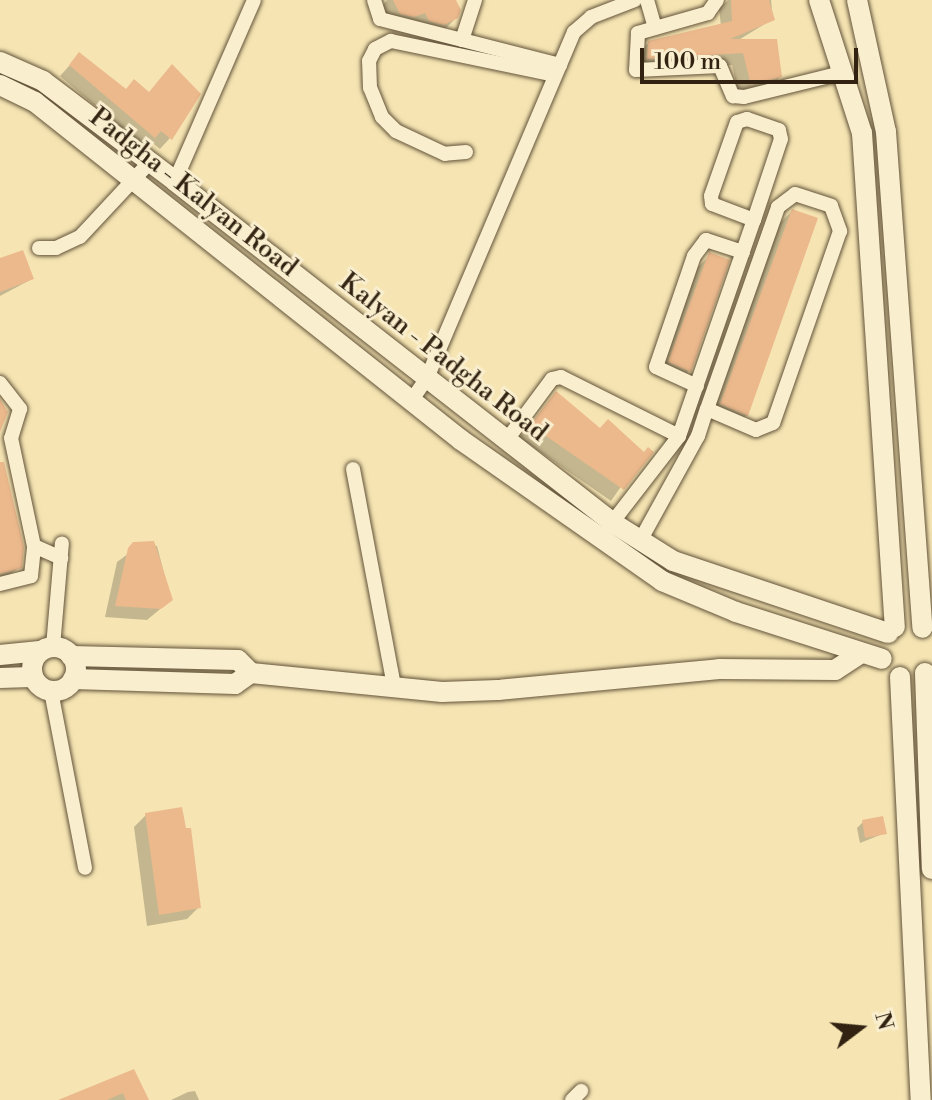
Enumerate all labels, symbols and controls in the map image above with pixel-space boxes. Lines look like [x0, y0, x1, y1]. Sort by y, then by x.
scale bar [644, 32, 862, 82]
text: 100 m [654, 47, 721, 77]
street label: Padgha - Kalyan Road [83, 102, 303, 284]
street label: Kalyan - Padgha Road [333, 267, 553, 449]
north arrow [820, 988, 900, 1068]
text: N [868, 1009, 899, 1033]

